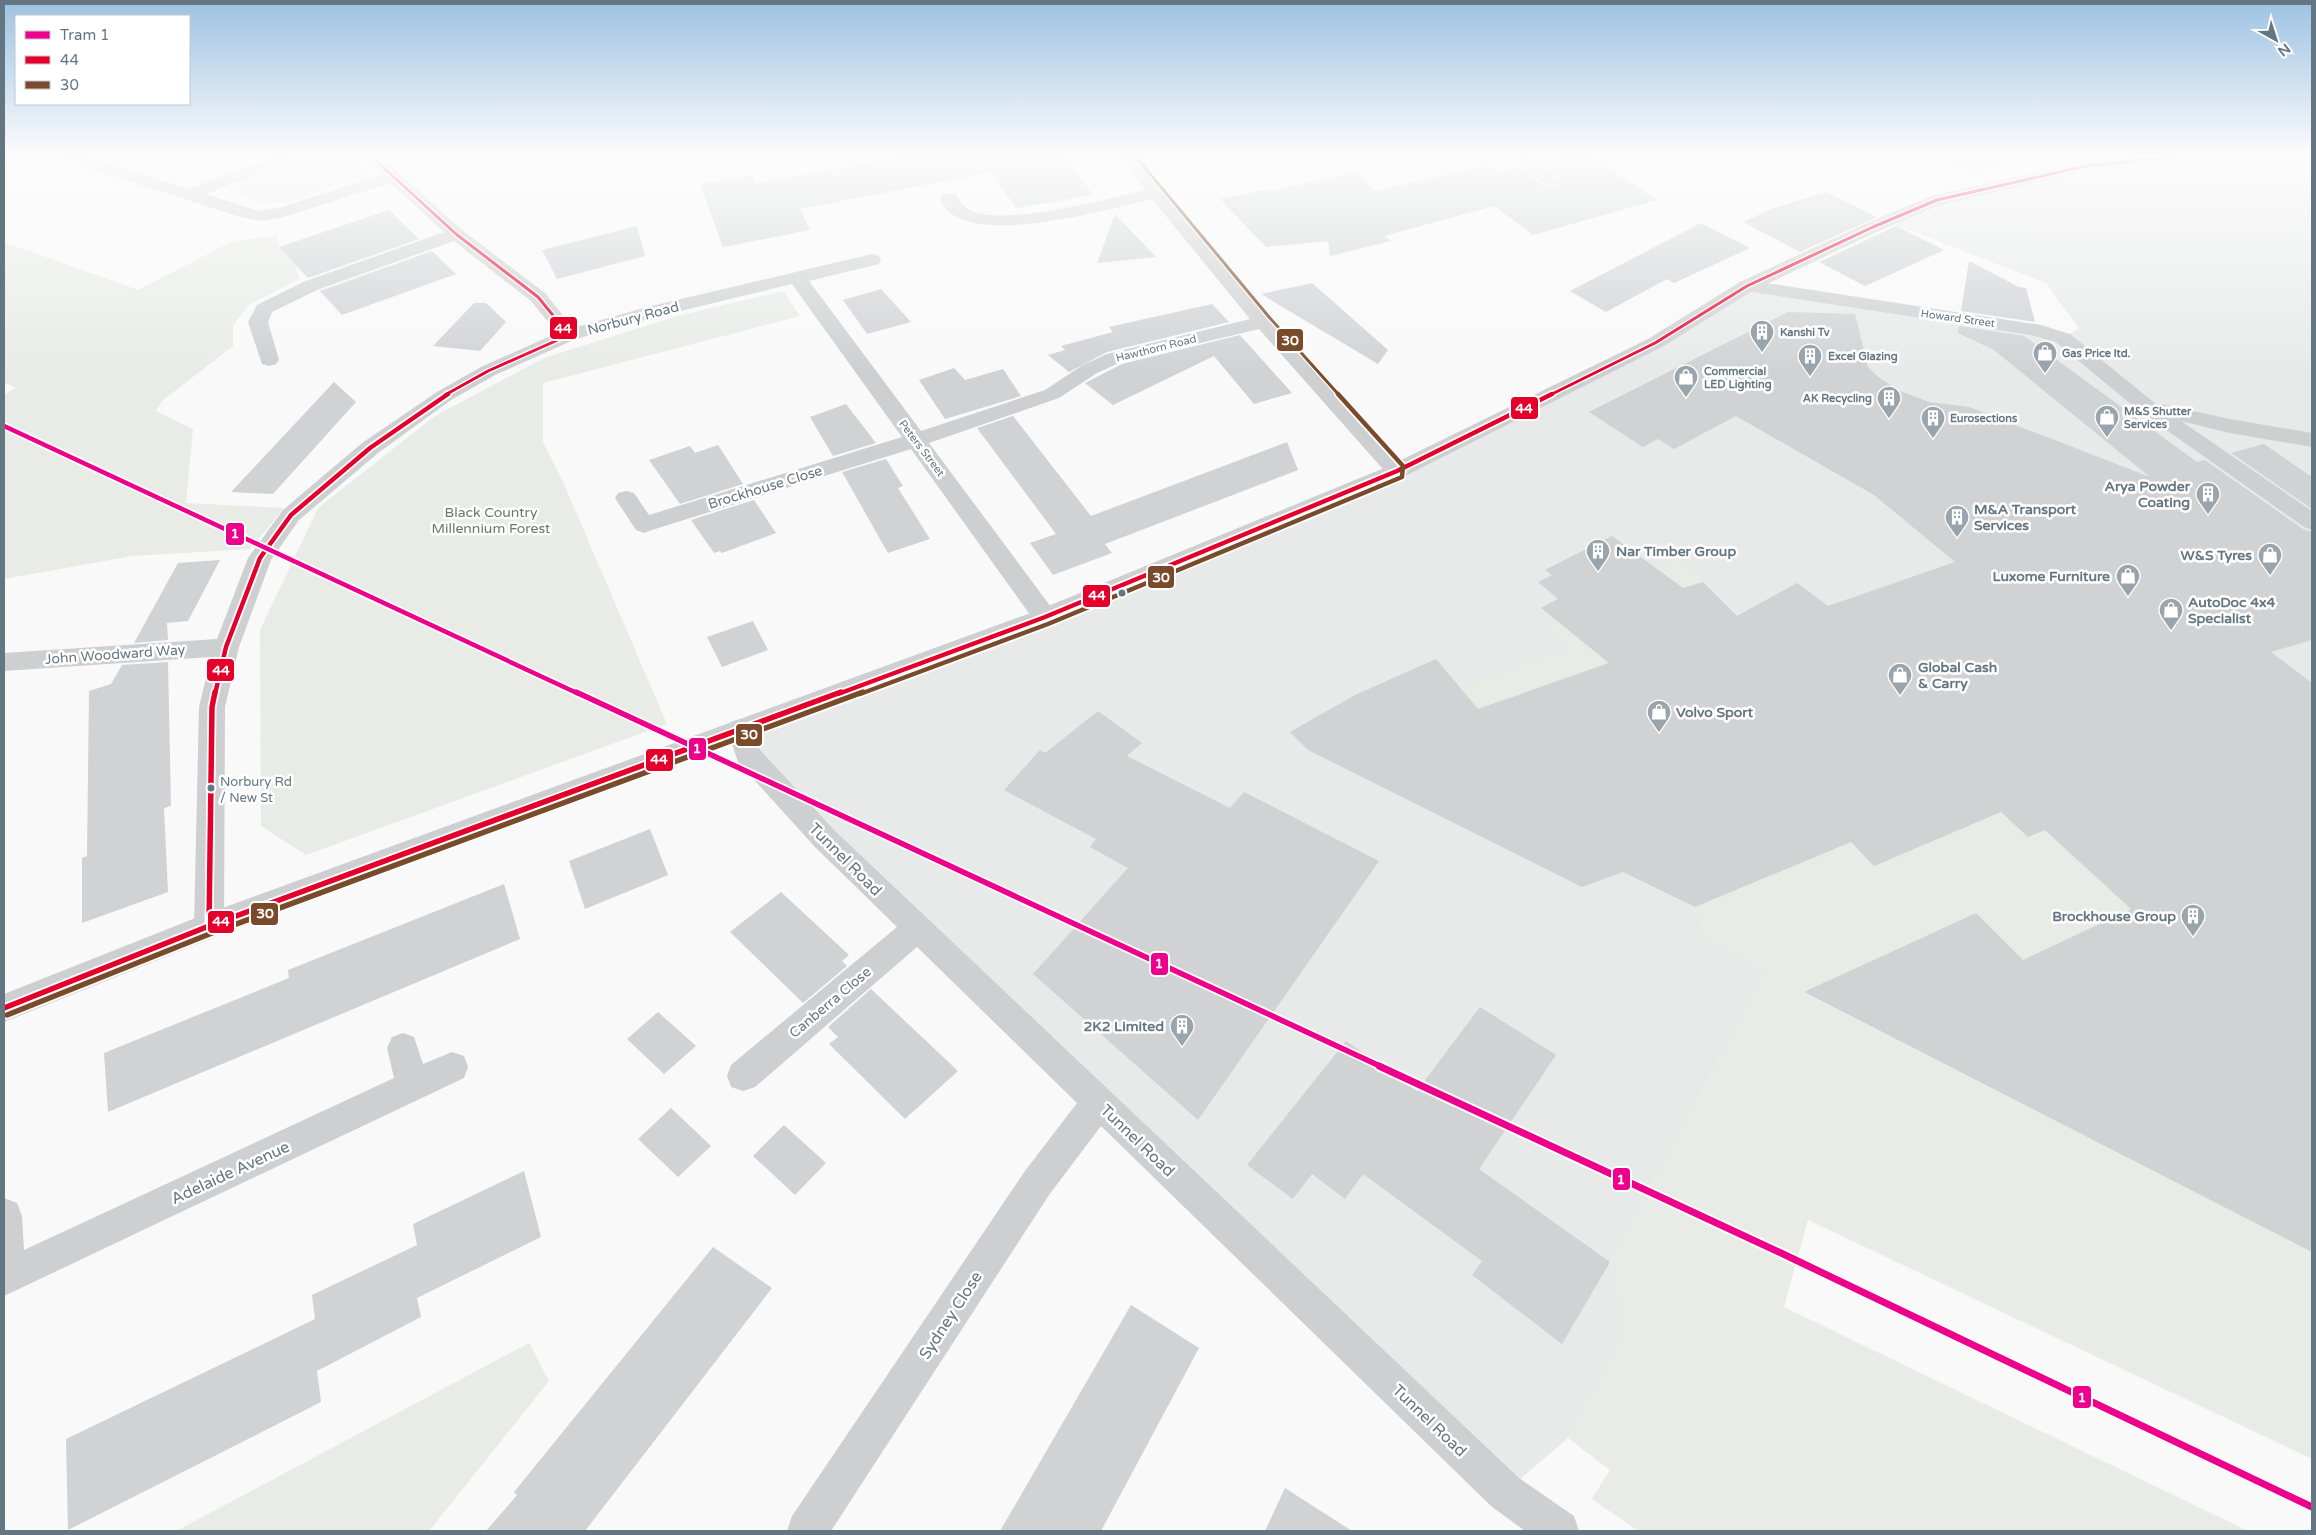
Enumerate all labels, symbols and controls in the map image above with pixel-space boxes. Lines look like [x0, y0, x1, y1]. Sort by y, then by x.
legend [15, 15, 190, 105]
north arrow [2251, 15, 2301, 65]
text: Tram 1 [60, 26, 110, 44]
text: N [2274, 40, 2294, 60]
text: 44 [60, 51, 79, 69]
text: 30 [60, 76, 79, 94]
street label: Norbury Road [586, 298, 681, 339]
street label: Howard Street [1920, 307, 1996, 330]
line badge: 44 [549, 316, 578, 340]
building icon: Kanshi Tv [1749, 319, 1775, 353]
text: 44 [554, 320, 572, 337]
place label: Kanshi Tv [1780, 326, 1830, 339]
line badge: 30 [1276, 328, 1304, 352]
street label: Hawthorn Road [1115, 332, 1198, 365]
text: 30 [1281, 332, 1299, 349]
shop icon: Gas Price ltd. [2032, 340, 2058, 374]
building icon: Excel Glazing [1797, 343, 1823, 377]
place label: Gas Price ltd. [2062, 347, 2131, 360]
place label: Excel Glazing [1828, 350, 1898, 364]
shop icon: Commercial LED Lighting [1673, 364, 1699, 398]
place label: Commercial LED Lighting [1704, 365, 1772, 392]
building icon: AK Recycling [1876, 385, 1902, 419]
place label: AK Recycling [1803, 392, 1872, 406]
line badge: 44 [1510, 396, 1539, 420]
text: 44 [1515, 400, 1533, 417]
shop icon: M&S Shutter Services [2094, 404, 2120, 438]
building icon: Eurosections [1920, 405, 1946, 439]
place label: M&S Shutter Services [2124, 405, 2192, 431]
place label: Eurosections [1950, 412, 2018, 425]
street label: Peters Street [896, 417, 947, 479]
street label: Brockhouse Close [706, 462, 824, 513]
place label: Arya Powder Coating [2105, 478, 2191, 511]
building icon: Arya Powder Coating [2195, 481, 2221, 515]
place label: M&A Transport Services [1974, 501, 2077, 534]
park label: Black Country Millennium Forest [432, 504, 551, 537]
building icon: M&A Transport Services [1944, 504, 1970, 538]
line badge: 1 [225, 522, 245, 546]
text: 1 [231, 525, 239, 542]
building icon: Nar Timber Group [1585, 538, 1611, 572]
shop icon: W&S Tyres [2257, 542, 2283, 576]
place label: Nar Timber Group [1616, 543, 1736, 560]
place label: W&S Tyres [2180, 547, 2252, 564]
shop icon: Luxome Furniture [2115, 563, 2141, 597]
line badge: 30 [1147, 565, 1175, 589]
place label: Luxome Furniture [1992, 568, 2110, 585]
text: 30 [1152, 569, 1170, 586]
line badge: 44 [1082, 584, 1111, 608]
text: 44 [1088, 587, 1106, 604]
unlabelled marker [1117, 588, 1127, 598]
place label: AutoDoc 4x4 Specialist [2188, 594, 2276, 627]
shop icon: AutoDoc 4x4 Specialist [2158, 597, 2184, 631]
street label: John Woodward Way [44, 641, 186, 668]
line badge: 44 [206, 658, 235, 682]
place label: Global Cash & Carry [1918, 659, 1997, 692]
text: 44 [212, 662, 230, 679]
shop icon: Global Cash & Carry [1887, 662, 1913, 696]
shop icon: Volvo Sport [1646, 699, 1672, 733]
place label: Volvo Sport [1676, 704, 1754, 721]
line badge: 30 [735, 723, 763, 747]
text: 30 [740, 726, 758, 743]
line badge: 1 [688, 737, 707, 761]
text: 1 [693, 740, 701, 757]
line badge: 44 [645, 748, 674, 772]
text: 44 [650, 751, 668, 768]
place label: Norbury Rd / New St [220, 774, 292, 806]
marker: Norbury Rd / New St [206, 783, 216, 793]
street label: Tunnel Road [804, 819, 886, 901]
line badge: 30 [250, 902, 279, 926]
building icon: Brockhouse Group [2180, 903, 2206, 937]
text: 30 [256, 905, 274, 922]
place label: Brockhouse Group [2052, 908, 2176, 925]
line badge: 44 [207, 910, 235, 934]
text: 44 [212, 913, 230, 930]
line badge: 1 [1150, 952, 1169, 976]
text: 1 [1155, 955, 1163, 972]
street label: Canberra Close [786, 963, 875, 1042]
building icon: 2K2 Limited [1169, 1013, 1195, 1047]
place label: 2K2 Limited [1084, 1018, 1164, 1035]
street label: Tunnel Road [1096, 1100, 1179, 1181]
street label: Adelaide Avenue [168, 1137, 293, 1209]
line badge: 1 [1612, 1167, 1631, 1191]
text: 1 [1617, 1171, 1625, 1188]
street label: Sydney Close [915, 1268, 987, 1363]
street label: Tunnel Road [1388, 1380, 1471, 1461]
line badge: 1 [2072, 1385, 2092, 1409]
text: 1 [2078, 1389, 2086, 1406]

